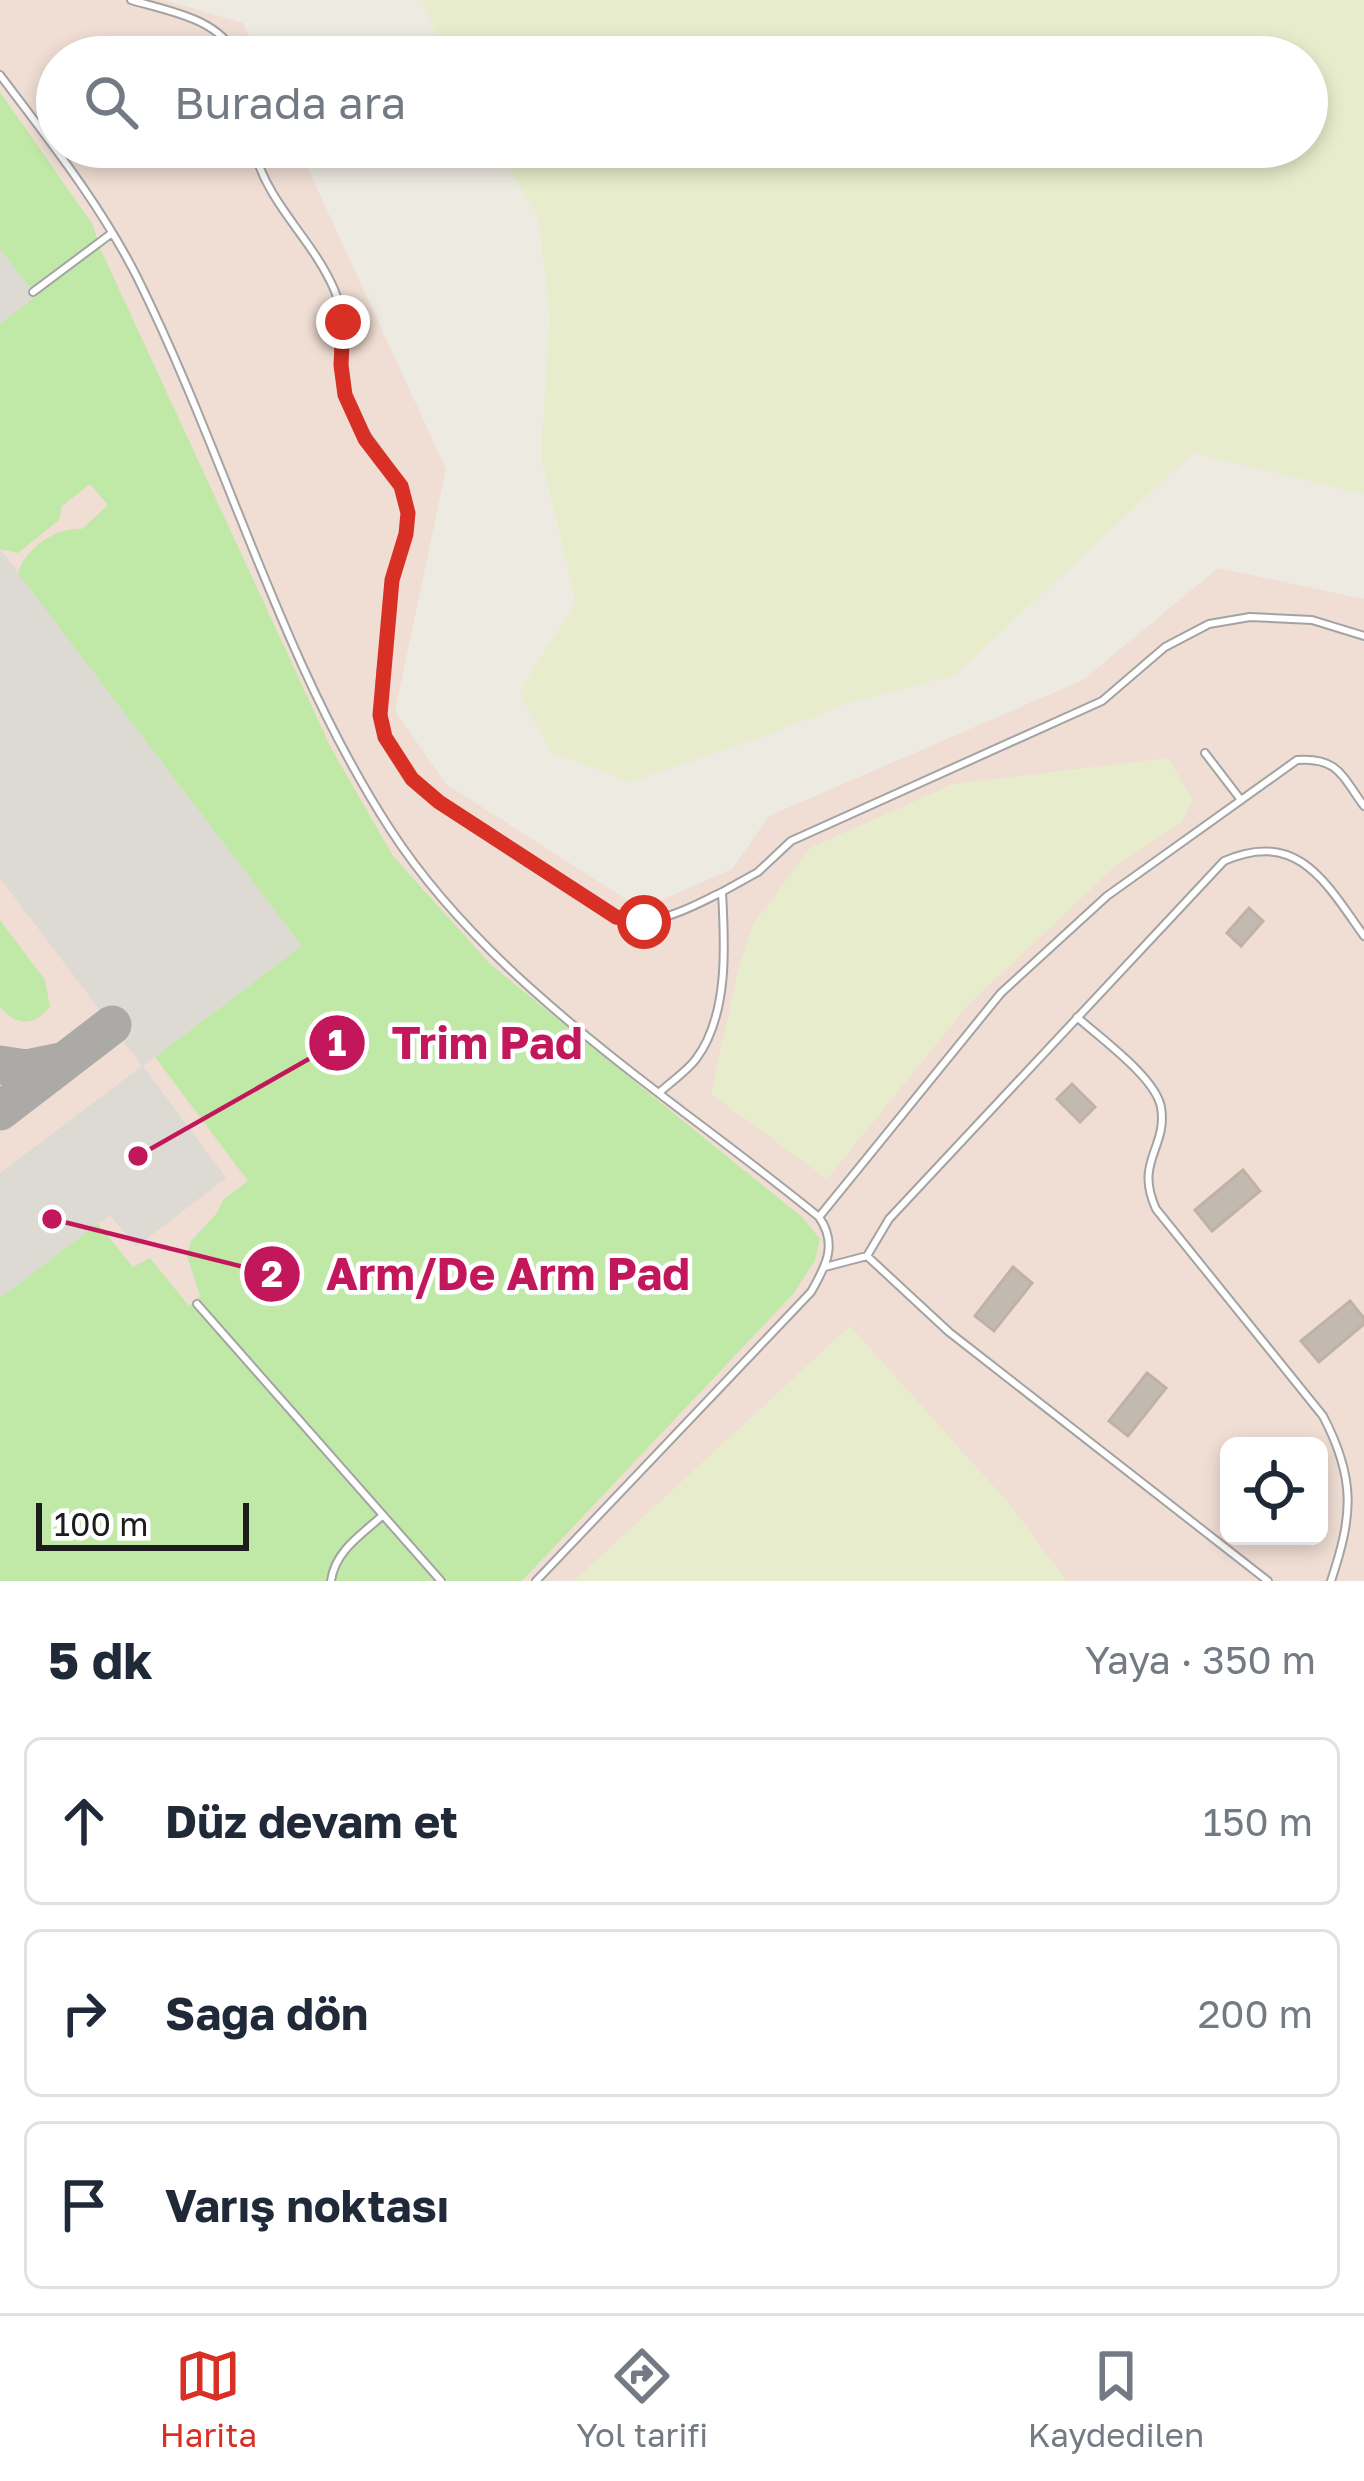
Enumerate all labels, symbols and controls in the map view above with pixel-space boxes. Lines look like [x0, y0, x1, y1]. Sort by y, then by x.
search box [36, 36, 1328, 168]
icon: search [78, 69, 144, 135]
text: Burada ara [174, 75, 406, 129]
route end [316, 295, 370, 349]
route start [617, 895, 671, 949]
callout: Trim Pad [307, 1002, 606, 1083]
text: Trim Pad [391, 1015, 583, 1069]
text: 1 [328, 1021, 346, 1064]
callout: Arm/De Arm Pad [242, 1234, 714, 1315]
text: Arm/De Arm Pad [326, 1246, 690, 1300]
text: 2 [261, 1252, 283, 1295]
map controls [1220, 1437, 1328, 1545]
button: locate [1220, 1437, 1328, 1545]
scale bar [36, 1497, 249, 1550]
text: 100 m [54, 1504, 148, 1543]
text: 5 dk [48, 1629, 153, 1690]
text: Yaya · 350 m [1085, 1636, 1316, 1683]
icon: ahead [51, 1788, 117, 1854]
text: Düz devam et [165, 1794, 458, 1848]
text: 150 m [1203, 1798, 1313, 1845]
icon: right [51, 1980, 117, 2046]
text: Sağa dön [165, 1986, 368, 2040]
text: 200 m [1198, 1990, 1313, 2037]
icon: arrive [51, 2172, 117, 2238]
text: Varış noktası [165, 2178, 449, 2232]
tab: Harita [160, 2343, 257, 2454]
tab: Yol tarifi [577, 2343, 708, 2454]
tab: Kaydedilen [1028, 2343, 1204, 2454]

